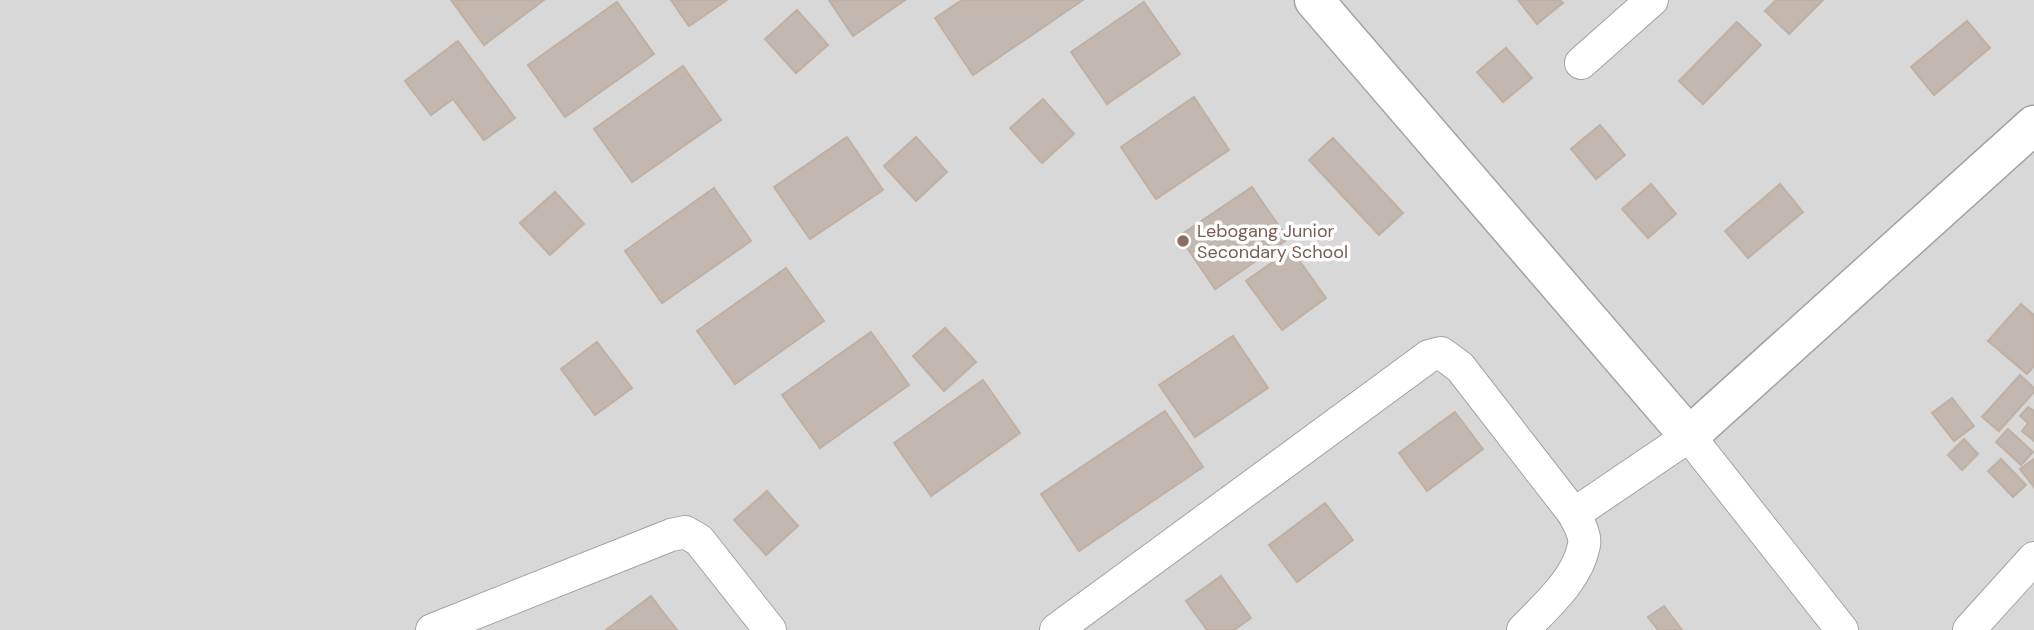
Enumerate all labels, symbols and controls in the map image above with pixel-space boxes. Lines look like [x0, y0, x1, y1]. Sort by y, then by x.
place label: Lebogang Junior Secondary School [1197, 219, 1348, 264]
marker: Lebogang Junior Secondary School [1175, 233, 1191, 249]

